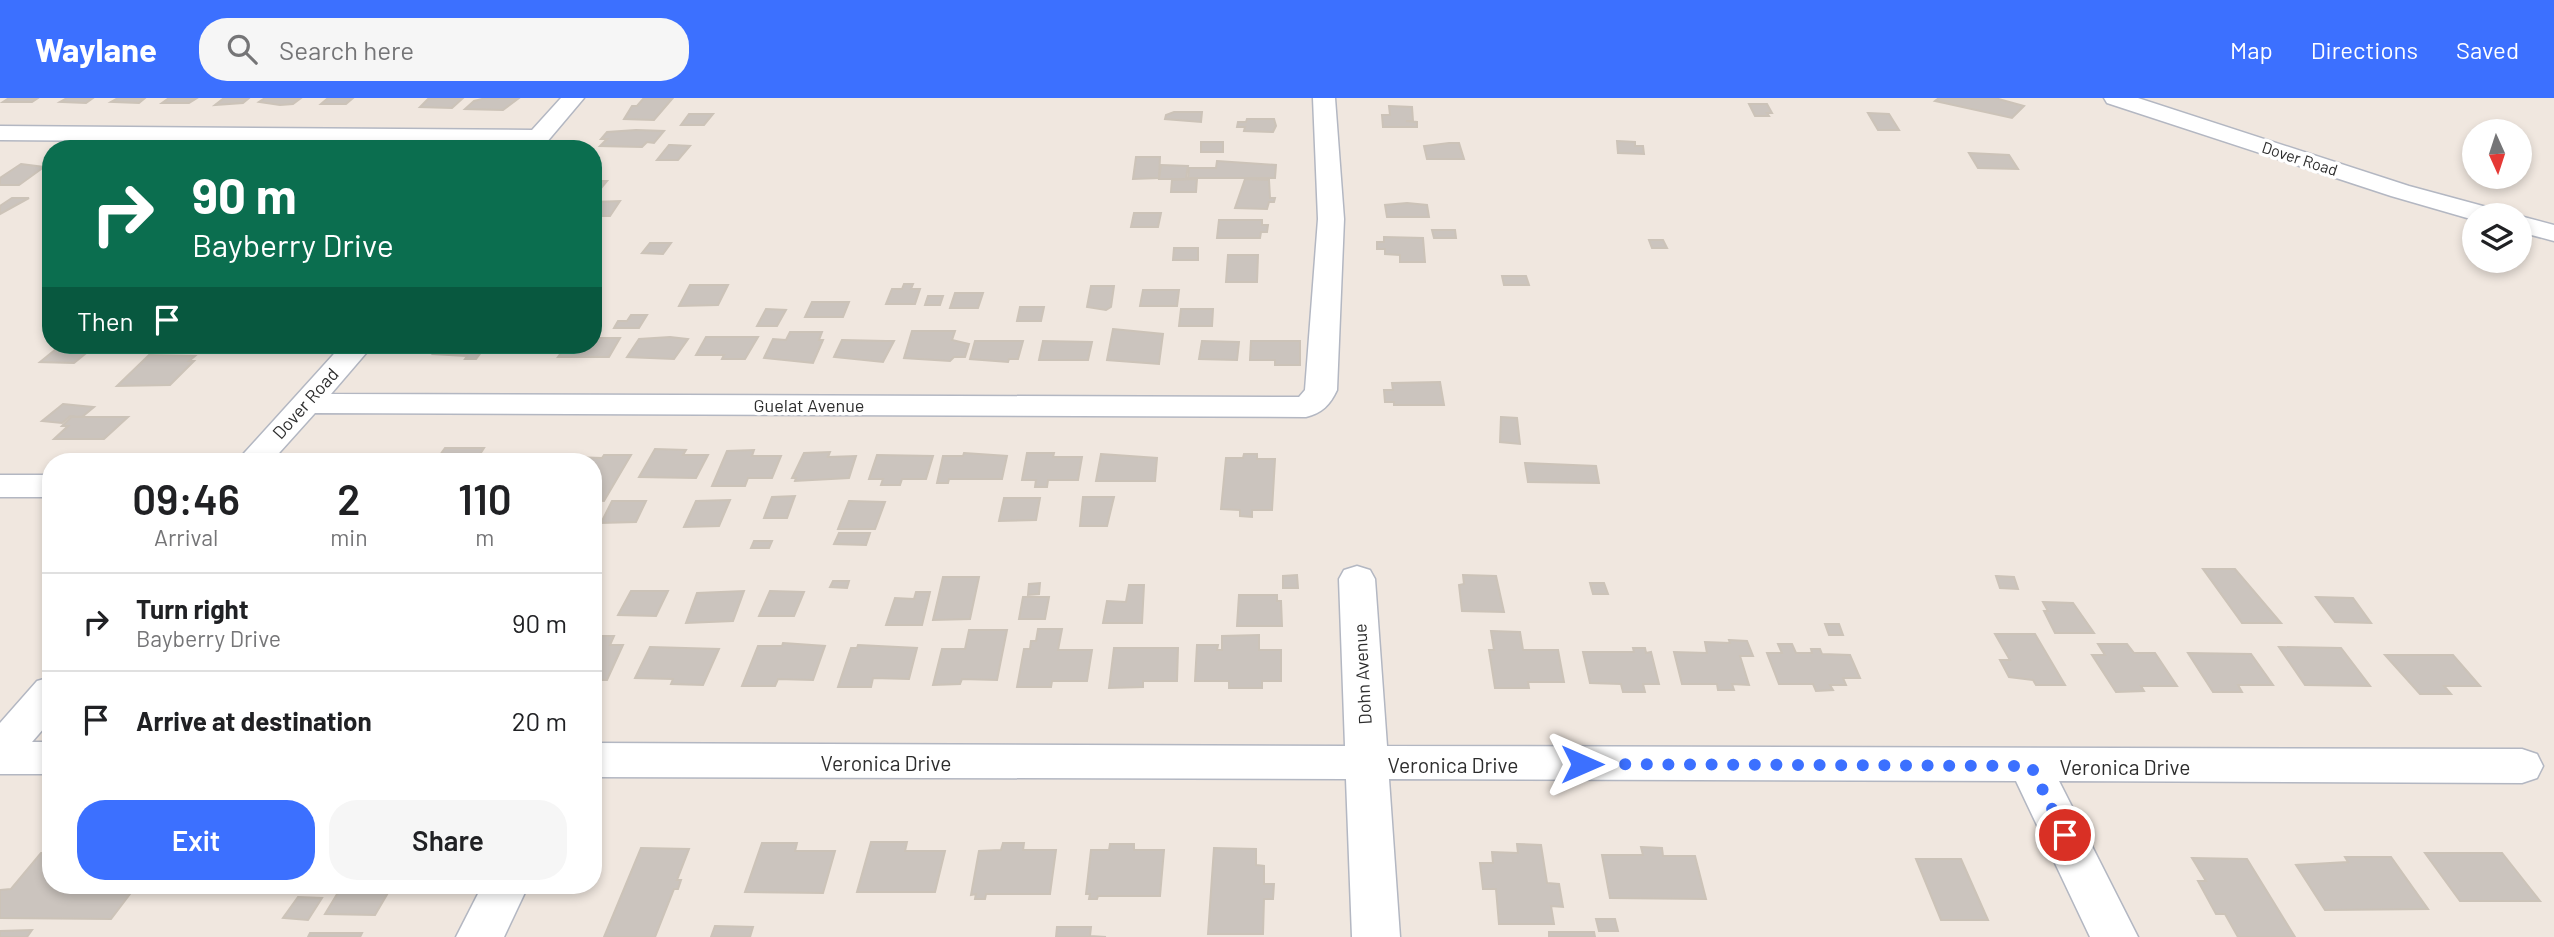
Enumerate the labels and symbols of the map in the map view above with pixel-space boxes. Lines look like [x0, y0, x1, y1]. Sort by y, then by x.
north arrow [2462, 119, 2532, 189]
street label: Dover Road [2260, 137, 2340, 179]
street label: Dover Road [267, 363, 343, 443]
street label: Guelat Avenue [754, 394, 864, 416]
street label: Dohn Avenue [1348, 623, 1376, 725]
position arrow [1545, 727, 1619, 801]
street label: Veronica Drive [821, 750, 951, 775]
street label: Veronica Drive [1388, 752, 1518, 777]
street label: Veronica Drive [2060, 754, 2190, 779]
pin [2035, 805, 2095, 865]

